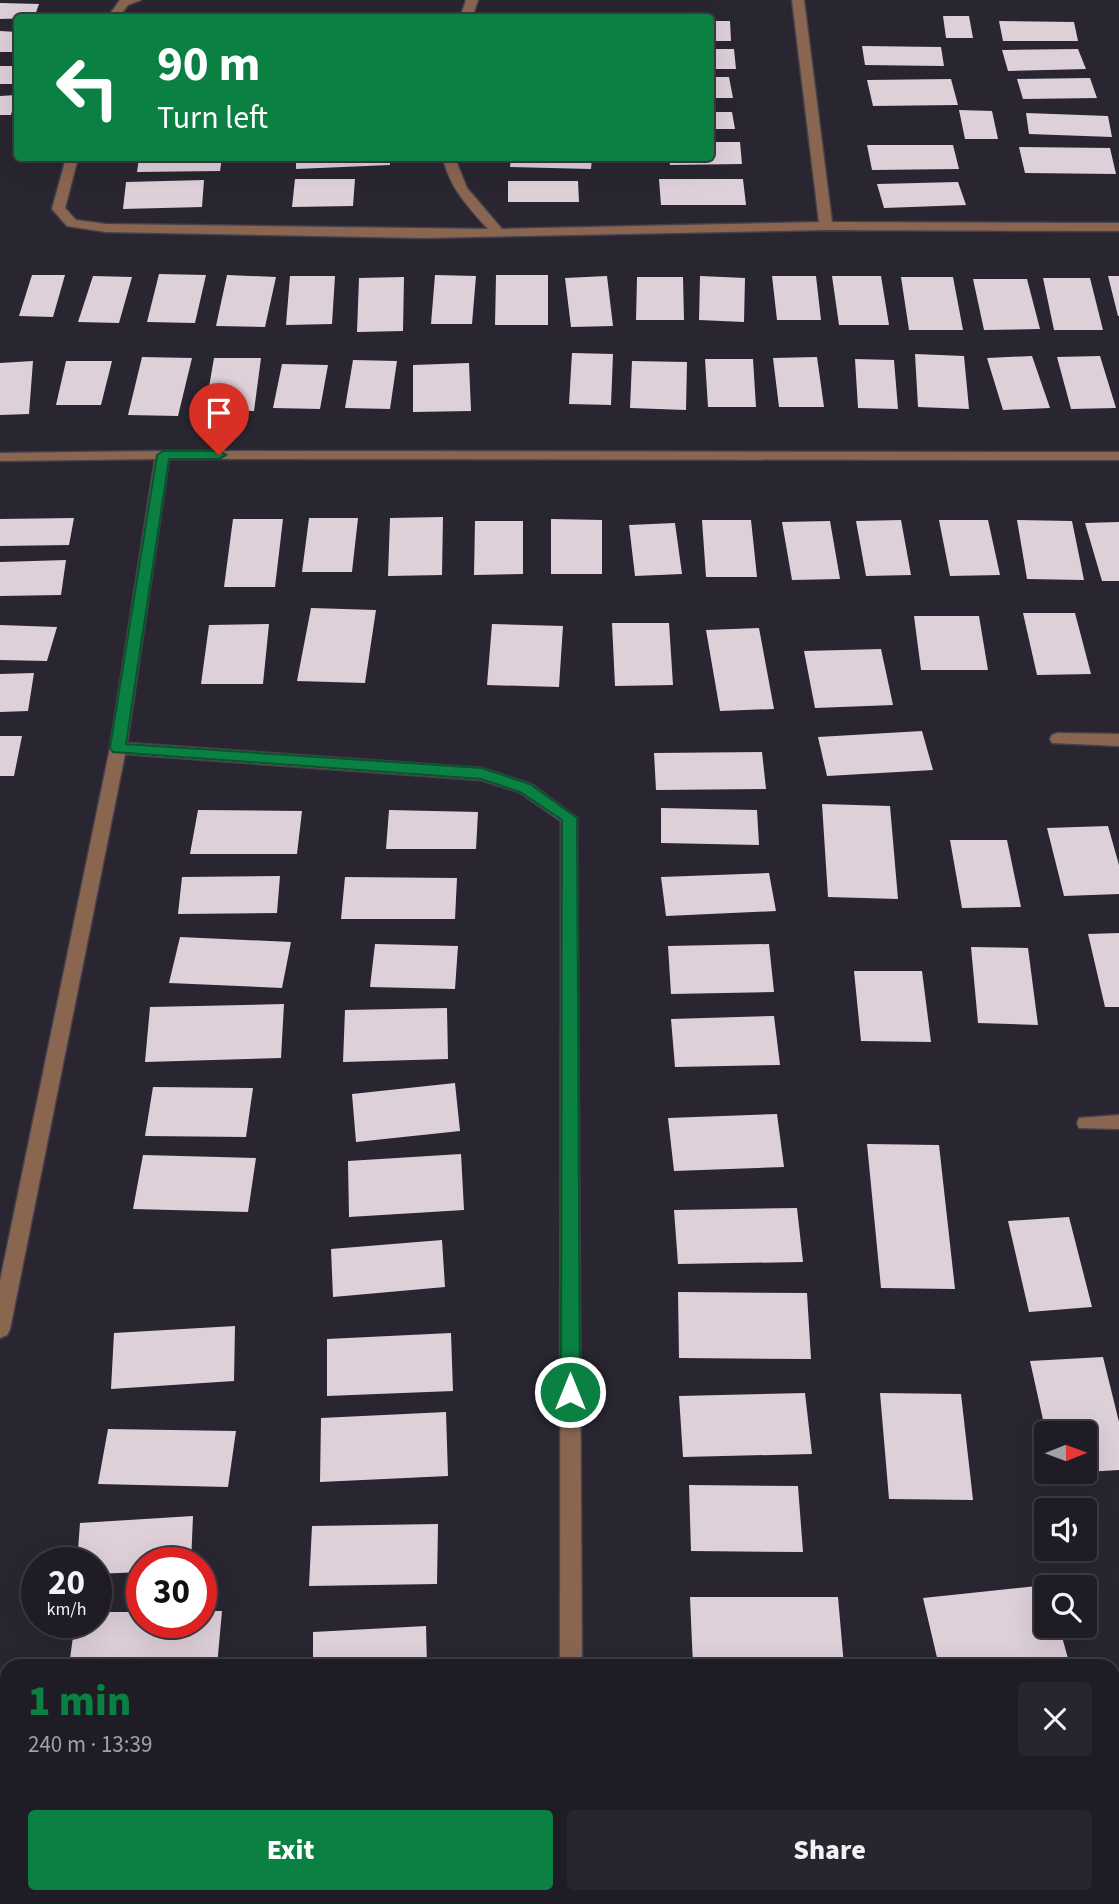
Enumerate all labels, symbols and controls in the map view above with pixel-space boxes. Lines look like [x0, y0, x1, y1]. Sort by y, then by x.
text: 90 m [157, 30, 261, 100]
icon: left [42, 42, 133, 133]
text: Turn left [157, 95, 268, 141]
pin [189, 383, 249, 455]
icon: arrive [200, 394, 238, 432]
position arrow [533, 1355, 607, 1429]
north arrow [1034, 1421, 1097, 1484]
map controls [1034, 1421, 1097, 1638]
button: sound [1034, 1498, 1097, 1561]
speed limit sign: 30 [126, 1547, 217, 1638]
text: 20 [48, 1558, 85, 1608]
button: search [1034, 1575, 1097, 1638]
text: km/h [47, 1597, 86, 1622]
text: 1 min [28, 1672, 131, 1732]
button: close [1018, 1682, 1092, 1756]
text: 240 m · 13:39 [28, 1728, 152, 1761]
button: Exit [28, 1810, 553, 1890]
button: Share [567, 1810, 1092, 1890]

